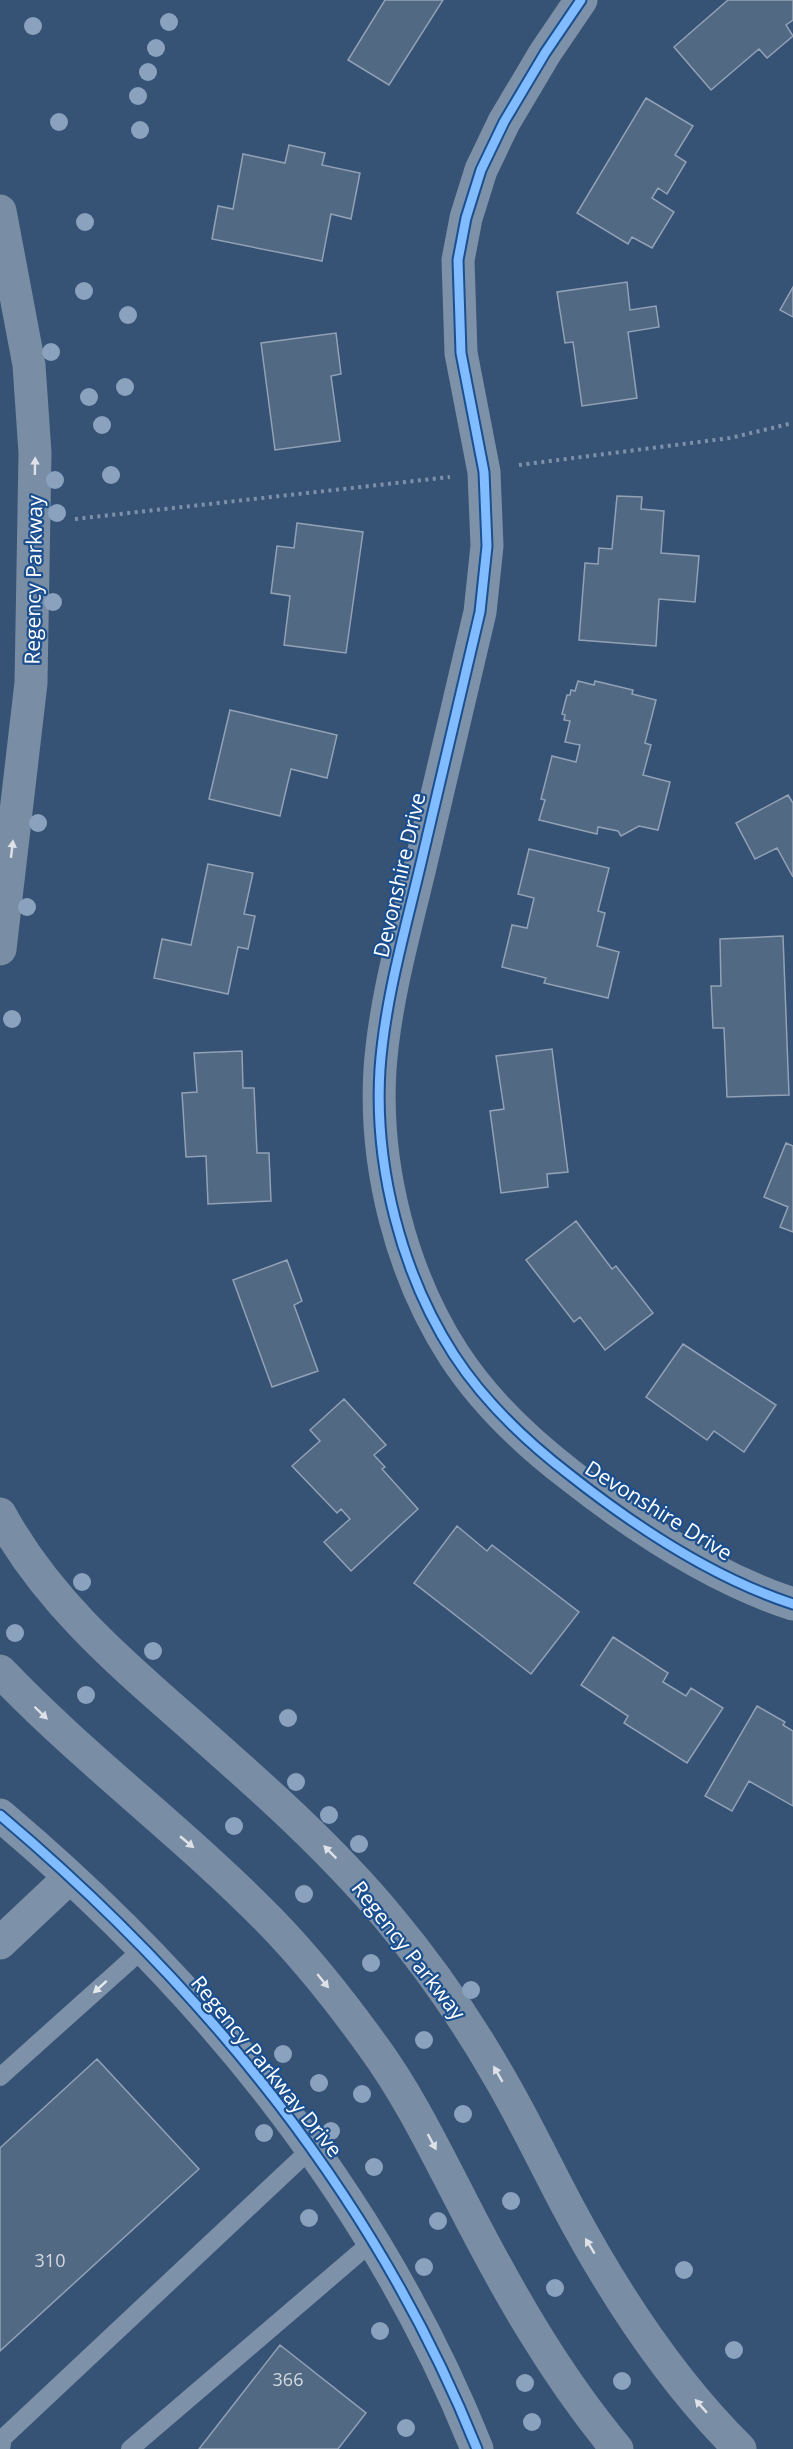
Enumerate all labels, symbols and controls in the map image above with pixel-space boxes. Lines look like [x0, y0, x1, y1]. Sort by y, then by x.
one-way arrow [30, 457, 39, 476]
street label: Regency Parkway [18, 495, 48, 665]
street label: Devonshire Drive [366, 790, 432, 960]
one-way arrow [8, 840, 17, 859]
street label: Devonshire Drive [580, 1453, 738, 1567]
one-way arrow [34, 1705, 48, 1719]
one-way arrow [179, 1836, 195, 1849]
one-way arrow [323, 1846, 337, 1860]
street label: Regency Parkway [346, 1875, 472, 2026]
street label: Regency Parkway Drive [185, 1969, 349, 2163]
one-way arrow [317, 1973, 330, 1989]
one-way arrow [93, 1980, 108, 1993]
one-way arrow [492, 2066, 503, 2082]
one-way arrow [427, 2134, 437, 2151]
one-way arrow [584, 2238, 595, 2254]
house number: 310 [35, 2248, 65, 2272]
house number: 366 [273, 2367, 303, 2391]
one-way arrow [695, 2399, 708, 2414]

